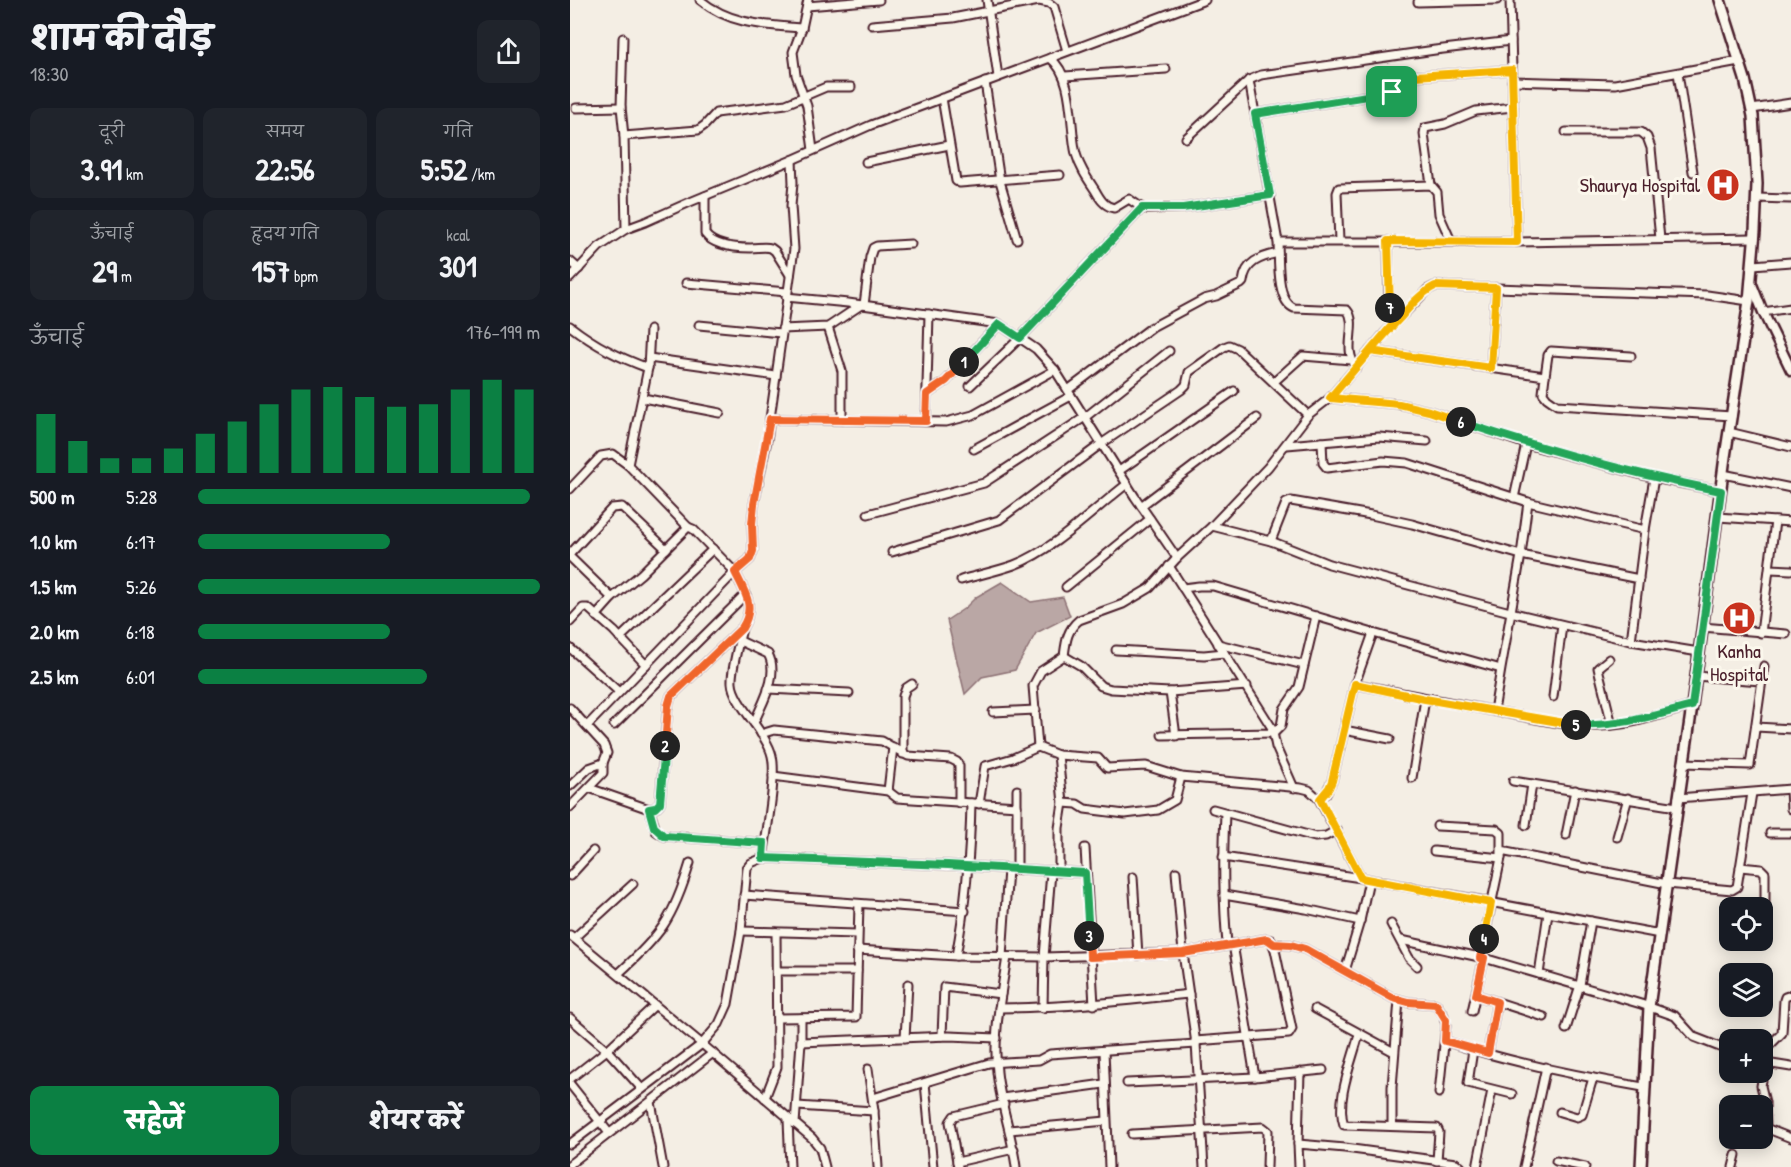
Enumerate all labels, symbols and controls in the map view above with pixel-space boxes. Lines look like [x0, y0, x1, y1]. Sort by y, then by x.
text: शाम की दौड़ [30, 15, 213, 59]
button: share [477, 20, 540, 83]
text: 18:30 [30, 60, 68, 87]
pin [1366, 66, 1417, 117]
icon: arrive [1375, 75, 1408, 108]
text: दूरी [99, 120, 125, 142]
text: समय [266, 120, 304, 142]
text: गति [443, 120, 473, 142]
text: 3.91 [81, 149, 122, 189]
text: 22:56 [255, 149, 315, 189]
text: 5:52 [421, 149, 467, 189]
text: km [122, 163, 143, 185]
text: /km [467, 163, 495, 185]
hospital icon: Shaurya Hospital [1705, 167, 1741, 203]
place label: Shaurya Hospital [1580, 171, 1701, 198]
text: ऊँचाई [91, 222, 133, 244]
text: हृदय गति [251, 222, 319, 244]
text: kcal [446, 224, 470, 246]
text: 301 [439, 246, 477, 286]
text: 29 [92, 251, 117, 291]
text: 157 [252, 251, 290, 291]
text: m [117, 265, 132, 287]
text: bpm [290, 265, 318, 287]
pin: 7 [1375, 293, 1405, 323]
text: 7 [1386, 297, 1394, 319]
text: 176–199 m [466, 318, 540, 345]
text: ऊँचाई [30, 323, 84, 350]
pin: 1 [949, 347, 979, 377]
text: 1 [961, 351, 967, 373]
pin: 6 [1446, 407, 1476, 437]
text: 6 [1458, 411, 1464, 433]
text: 500 m [30, 483, 75, 510]
text: 5:28 [126, 483, 157, 510]
text: 1.0 km [30, 528, 77, 555]
text: 6:17 [126, 528, 156, 555]
text: 1.5 km [30, 573, 77, 600]
text: 5:26 [126, 573, 156, 600]
hospital icon: Kanha Hospital [1721, 600, 1757, 636]
text: 2.0 km [30, 618, 79, 645]
text: 6:18 [126, 618, 155, 645]
place label: Kanha Hospital [1710, 637, 1769, 687]
text: 2.5 km [30, 663, 79, 690]
text: 6:01 [126, 663, 155, 690]
pin: 5 [1561, 710, 1591, 740]
text: 5 [1573, 714, 1579, 736]
pin: 2 [650, 731, 680, 761]
text: 2 [661, 735, 669, 757]
map controls [1719, 897, 1773, 1149]
button: locate [1719, 897, 1773, 951]
pin: 3 [1074, 921, 1104, 951]
pin: 4 [1469, 924, 1499, 954]
text: 3 [1085, 925, 1093, 947]
text: 4 [1481, 928, 1487, 950]
button: layers [1719, 963, 1773, 1017]
button: + [1719, 1029, 1773, 1083]
button: सहेजें [30, 1086, 279, 1155]
button: शेयर करें [291, 1086, 540, 1155]
button: − [1719, 1095, 1773, 1149]

